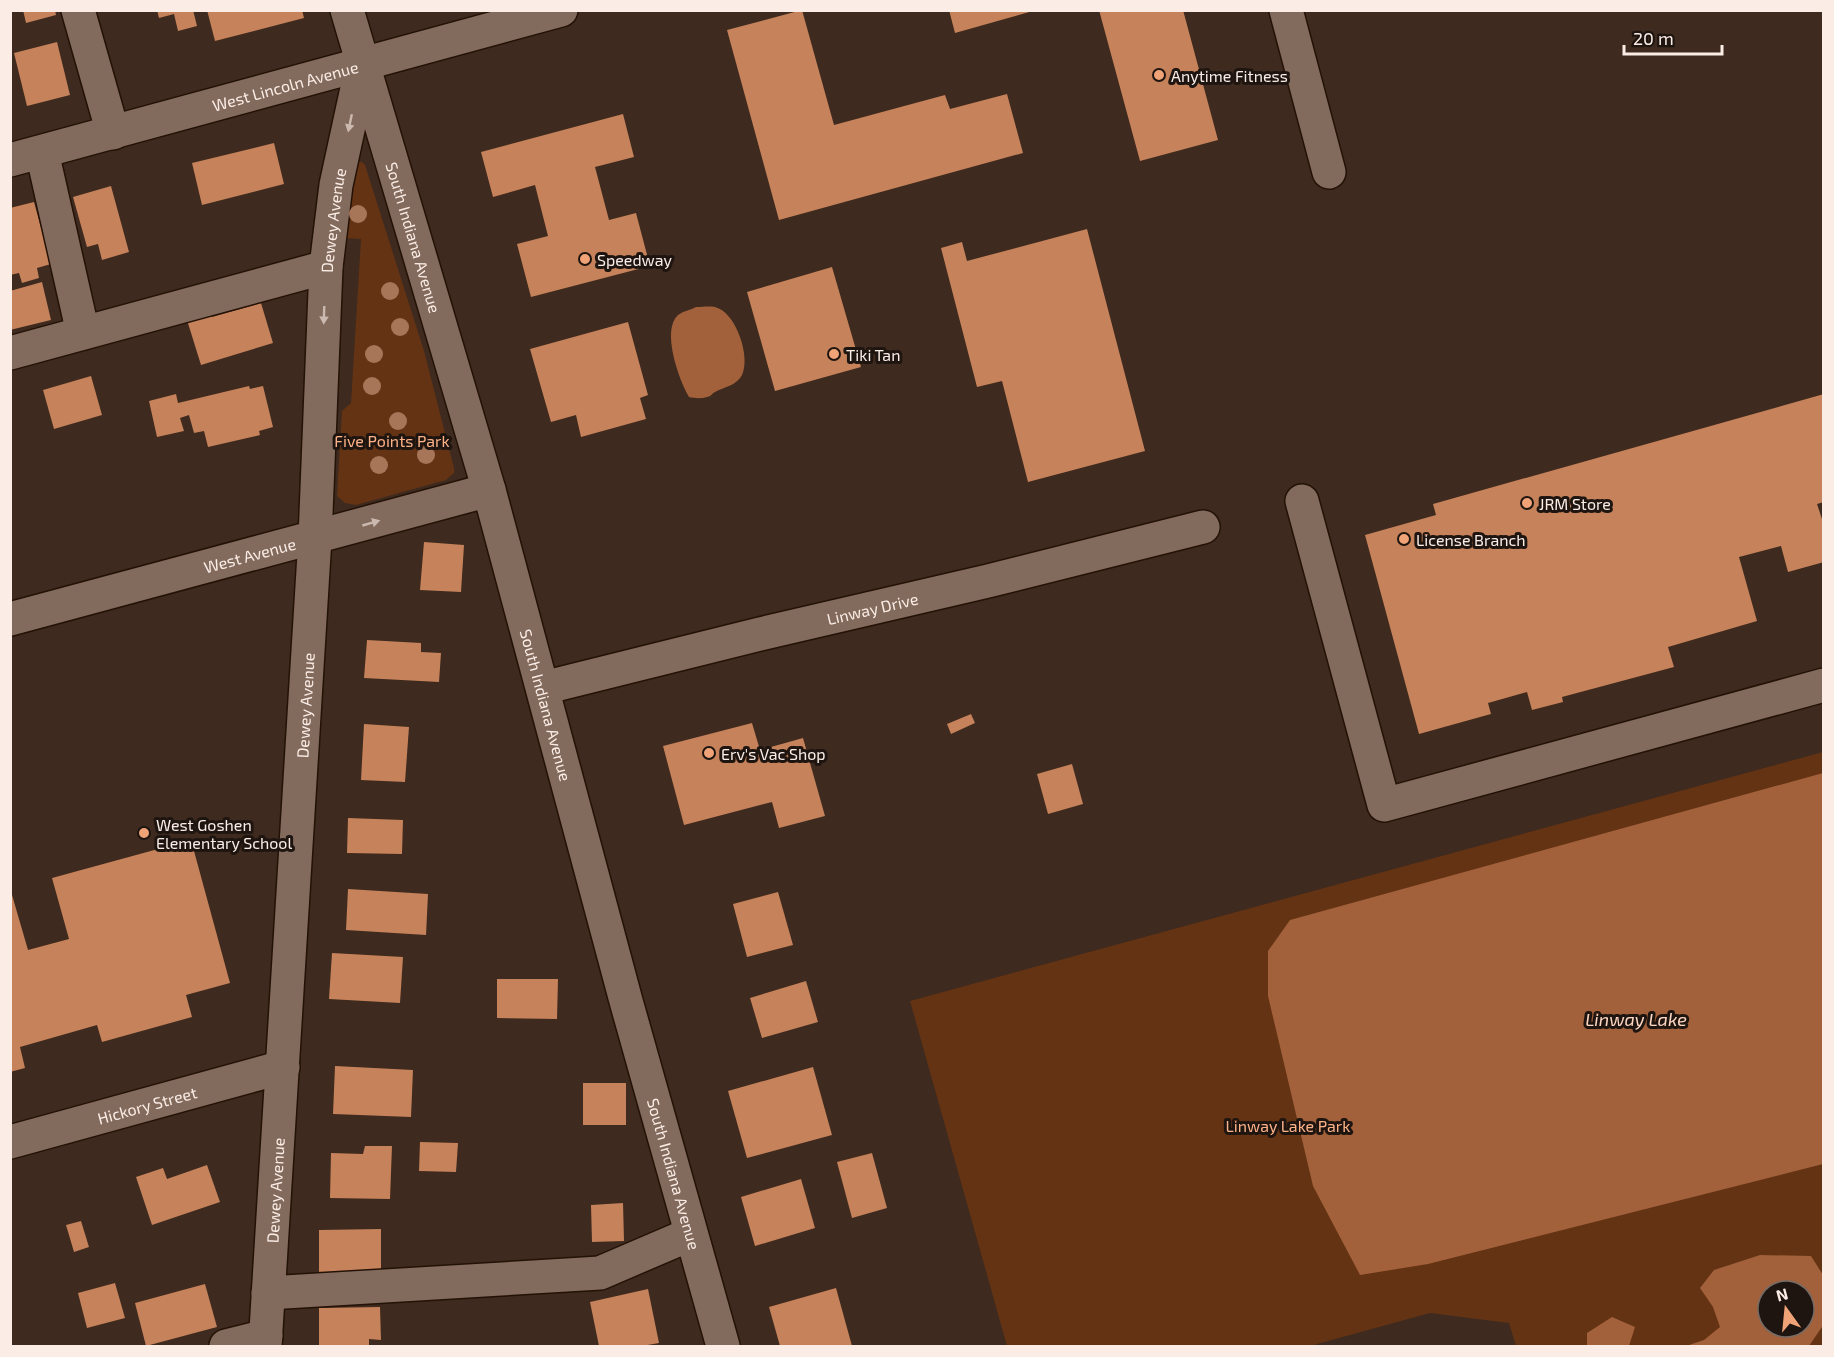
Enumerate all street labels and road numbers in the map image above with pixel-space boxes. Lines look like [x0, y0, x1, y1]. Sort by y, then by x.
street label: West Lincoln Avenue [210, 56, 360, 114]
street label: South Indiana Avenue [383, 160, 446, 315]
street label: Dewey Avenue [316, 166, 349, 273]
street label: West Avenue [201, 533, 298, 576]
street label: Linway Drive [825, 588, 920, 628]
street label: South Indiana Avenue [517, 627, 576, 783]
street label: Dewey Avenue [292, 652, 317, 759]
street label: Hickory Street [95, 1082, 199, 1127]
street label: South Indiana Avenue [644, 1096, 705, 1252]
street label: Dewey Avenue [262, 1137, 287, 1244]

